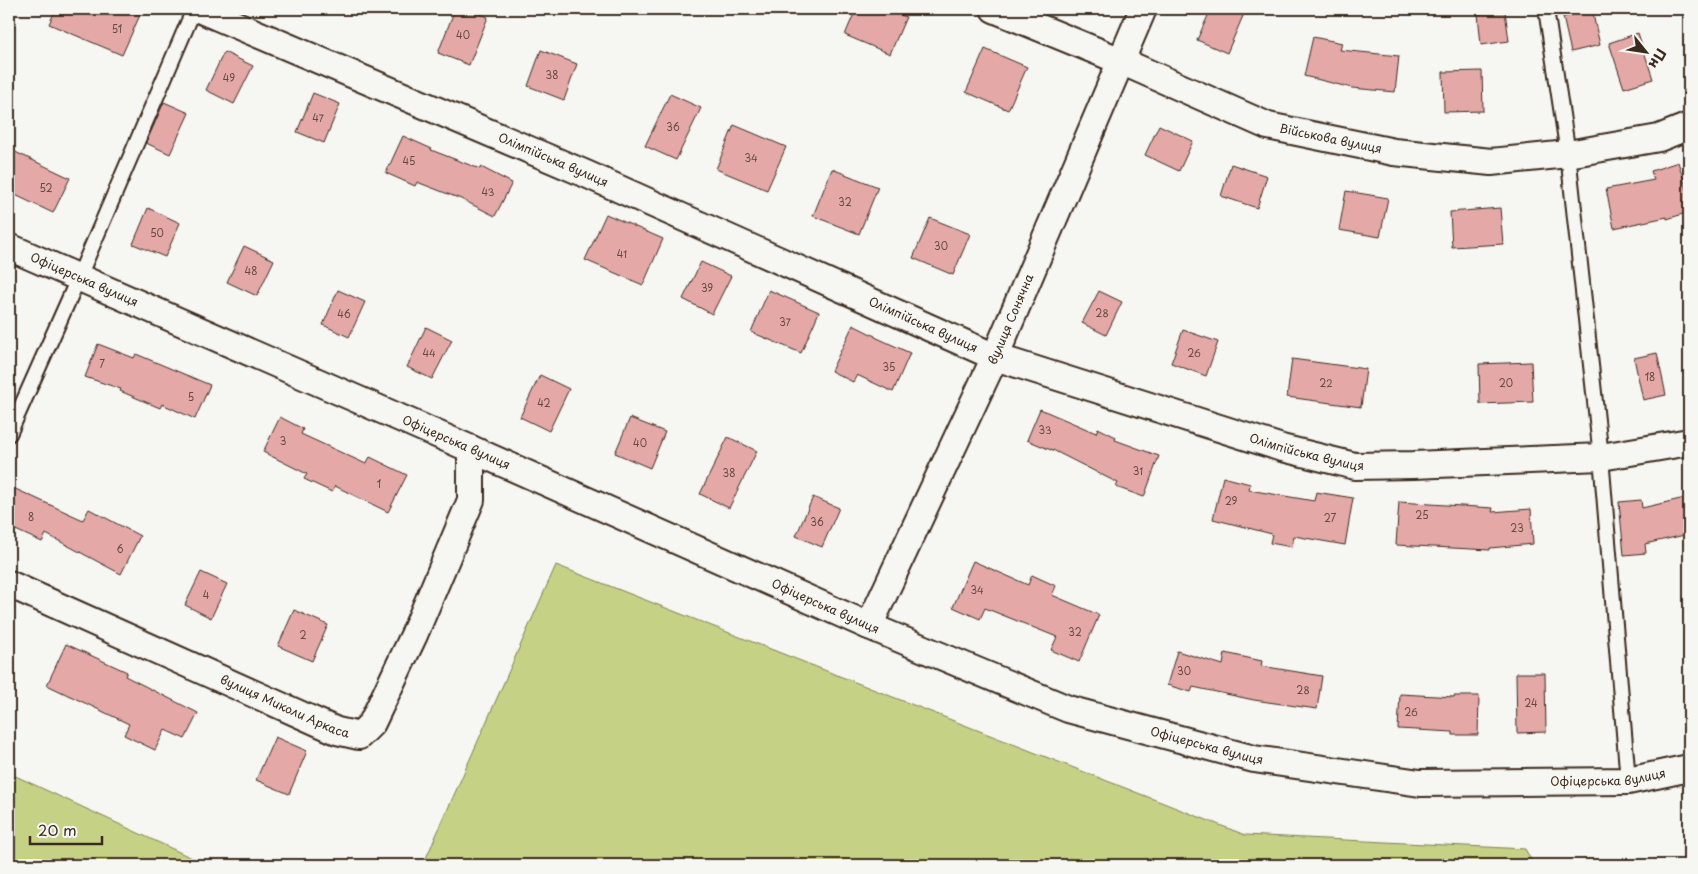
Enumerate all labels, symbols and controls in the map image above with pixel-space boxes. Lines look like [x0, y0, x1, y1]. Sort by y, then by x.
house number: 51 [112, 21, 122, 36]
house number: 40 [456, 27, 470, 42]
north arrow [1620, 28, 1670, 78]
text: Пн [1644, 45, 1672, 73]
house number: 38 [546, 67, 558, 82]
house number: 49 [223, 70, 235, 85]
house number: 47 [312, 110, 325, 125]
house number: 36 [666, 119, 680, 134]
street label: Військова вулиця [1278, 119, 1384, 157]
street label: Олімпійська вулиця [496, 128, 611, 191]
house number: 34 [744, 150, 758, 165]
house number: 45 [403, 153, 415, 168]
house number: 52 [39, 180, 53, 195]
house number: 43 [482, 184, 495, 199]
house number: 32 [838, 194, 852, 209]
house number: 50 [150, 225, 164, 240]
house number: 30 [934, 238, 948, 253]
house number: 41 [617, 246, 627, 261]
street label: Офіцерська вулиця [28, 247, 141, 310]
house number: 48 [245, 263, 257, 278]
street label: вулиця Сонячна [983, 270, 1037, 367]
house number: 39 [701, 280, 713, 295]
street label: Олімпійська вулиця [866, 292, 981, 356]
house number: 28 [1095, 305, 1109, 320]
house number: 46 [337, 306, 351, 321]
house number: 37 [779, 314, 792, 329]
house number: 44 [422, 345, 436, 360]
house number: 26 [1187, 345, 1201, 360]
house number: 7 [99, 356, 105, 371]
house number: 35 [883, 359, 895, 374]
house number: 18 [1645, 369, 1655, 384]
house number: 22 [1319, 375, 1333, 390]
house number: 20 [1499, 375, 1513, 390]
house number: 5 [188, 389, 194, 404]
house number: 42 [537, 395, 551, 410]
street label: Офіцерська вулиця [400, 410, 513, 473]
house number: 33 [1038, 422, 1052, 437]
street label: Олімпійська вулиця [1247, 428, 1364, 474]
house number: 3 [280, 433, 286, 448]
house number: 40 [633, 435, 647, 450]
house number: 31 [1133, 463, 1143, 478]
house number: 38 [723, 465, 735, 480]
house number: 1 [377, 476, 381, 491]
house number: 29 [1225, 493, 1238, 508]
house number: 25 [1415, 507, 1429, 522]
house number: 8 [28, 509, 34, 524]
house number: 27 [1324, 510, 1337, 525]
house number: 36 [810, 514, 824, 529]
house number: 23 [1510, 520, 1524, 535]
house number: 6 [116, 541, 124, 556]
street label: Офіцерська вулиця [769, 574, 882, 637]
house number: 34 [970, 582, 984, 597]
house number: 4 [203, 587, 210, 602]
house number: 32 [1068, 624, 1082, 639]
house number: 2 [299, 627, 307, 642]
house number: 30 [1177, 663, 1191, 678]
street label: вулиця Миколи Аркаса [218, 670, 352, 742]
house number: 28 [1296, 682, 1310, 697]
house number: 24 [1524, 695, 1538, 710]
house number: 26 [1404, 704, 1418, 719]
street label: Офіцерська вулиця [1148, 722, 1264, 768]
street label: Офіцерська вулиця [1550, 763, 1667, 790]
scale bar [30, 814, 102, 846]
text: 20 m [38, 818, 77, 841]

